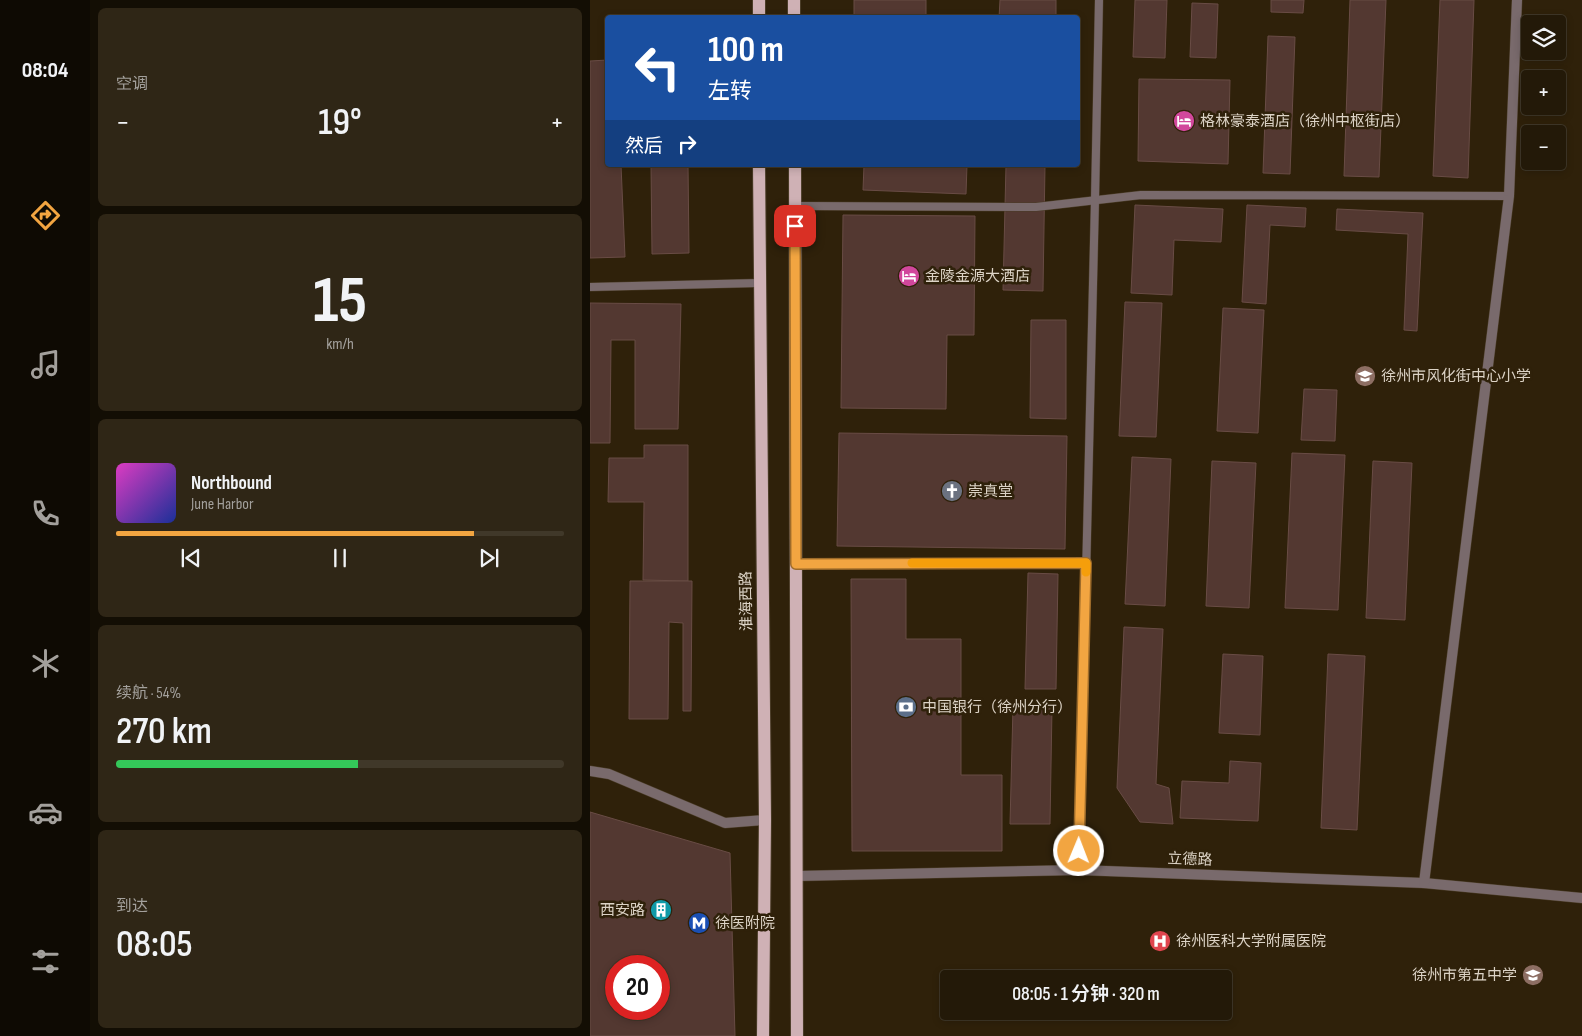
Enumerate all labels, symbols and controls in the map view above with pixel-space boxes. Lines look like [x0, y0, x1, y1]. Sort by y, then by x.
map controls [1521, 15, 1566, 170]
button: layers [1521, 15, 1566, 60]
text: 100 m [708, 29, 784, 72]
icon: left [625, 35, 690, 100]
text: 08:04 [22, 57, 68, 84]
button: + [1521, 70, 1566, 115]
text: 空调 [116, 75, 148, 94]
text: 左转 [708, 78, 752, 105]
text: 19° [318, 100, 362, 145]
text: − [116, 106, 130, 139]
text: + [550, 106, 564, 139]
hotel icon: 格林豪泰酒店（徐州中枢街店） [1172, 109, 1196, 133]
place label: 格林豪泰酒店（徐州中枢街店） [1200, 112, 1410, 131]
button: − [1521, 125, 1566, 170]
icon: right [673, 130, 701, 158]
text: 然后 [625, 135, 663, 158]
icon: directions [28, 198, 63, 233]
pin [774, 205, 816, 247]
icon: arrive [781, 212, 809, 240]
text: 15 [313, 263, 367, 341]
hotel icon: 金陵金源大酒店 [897, 264, 921, 288]
place label: 金陵金源大酒店 [925, 267, 1030, 286]
text: km/h [326, 335, 354, 354]
icon: music [28, 347, 63, 382]
school or university icon: 徐州市风化街中心小学 [1353, 364, 1377, 388]
place label: 徐州市风化街中心小学 [1381, 367, 1531, 386]
text: Northbound [191, 472, 272, 495]
church icon: 崇真堂 [940, 479, 964, 503]
place label: 崇真堂 [968, 482, 1013, 501]
text: June Harbor [191, 495, 254, 514]
icon: phone [28, 496, 63, 531]
icon: previous [177, 544, 205, 572]
icon: pause [326, 544, 354, 572]
icon: next [475, 544, 503, 572]
street label: 淮海西路 [736, 571, 757, 631]
icon: climate [28, 646, 63, 681]
text: 续航 · 54% [116, 684, 181, 703]
bank icon: 中国银行（徐州分行） [894, 695, 918, 719]
place label: 中国银行（徐州分行） [922, 698, 1072, 717]
text: 270 km [116, 709, 212, 754]
icon: car [28, 795, 63, 830]
position arrow [1052, 824, 1104, 876]
street label: 立德路 [1167, 849, 1213, 870]
text: 到达 [116, 897, 148, 916]
building icon: 西安路 [649, 898, 673, 922]
place label: 西安路 [600, 901, 645, 920]
metro station icon: 徐医附院 [687, 911, 711, 935]
place label: 徐医附院 [715, 914, 775, 933]
text: 08:05 [116, 922, 193, 967]
hospital icon: 徐州医科大学附属医院 [1148, 929, 1172, 953]
place label: 徐州医科大学附属医院 [1176, 932, 1326, 951]
icon: filters [28, 944, 63, 979]
speed limit sign: 20 [605, 955, 670, 1020]
school or university icon: 徐州市第五中学 [1521, 963, 1545, 987]
place label: 徐州市第五中学 [1412, 966, 1517, 985]
text: 08:05 · 1 分钟 · 320 m [1012, 983, 1160, 1006]

